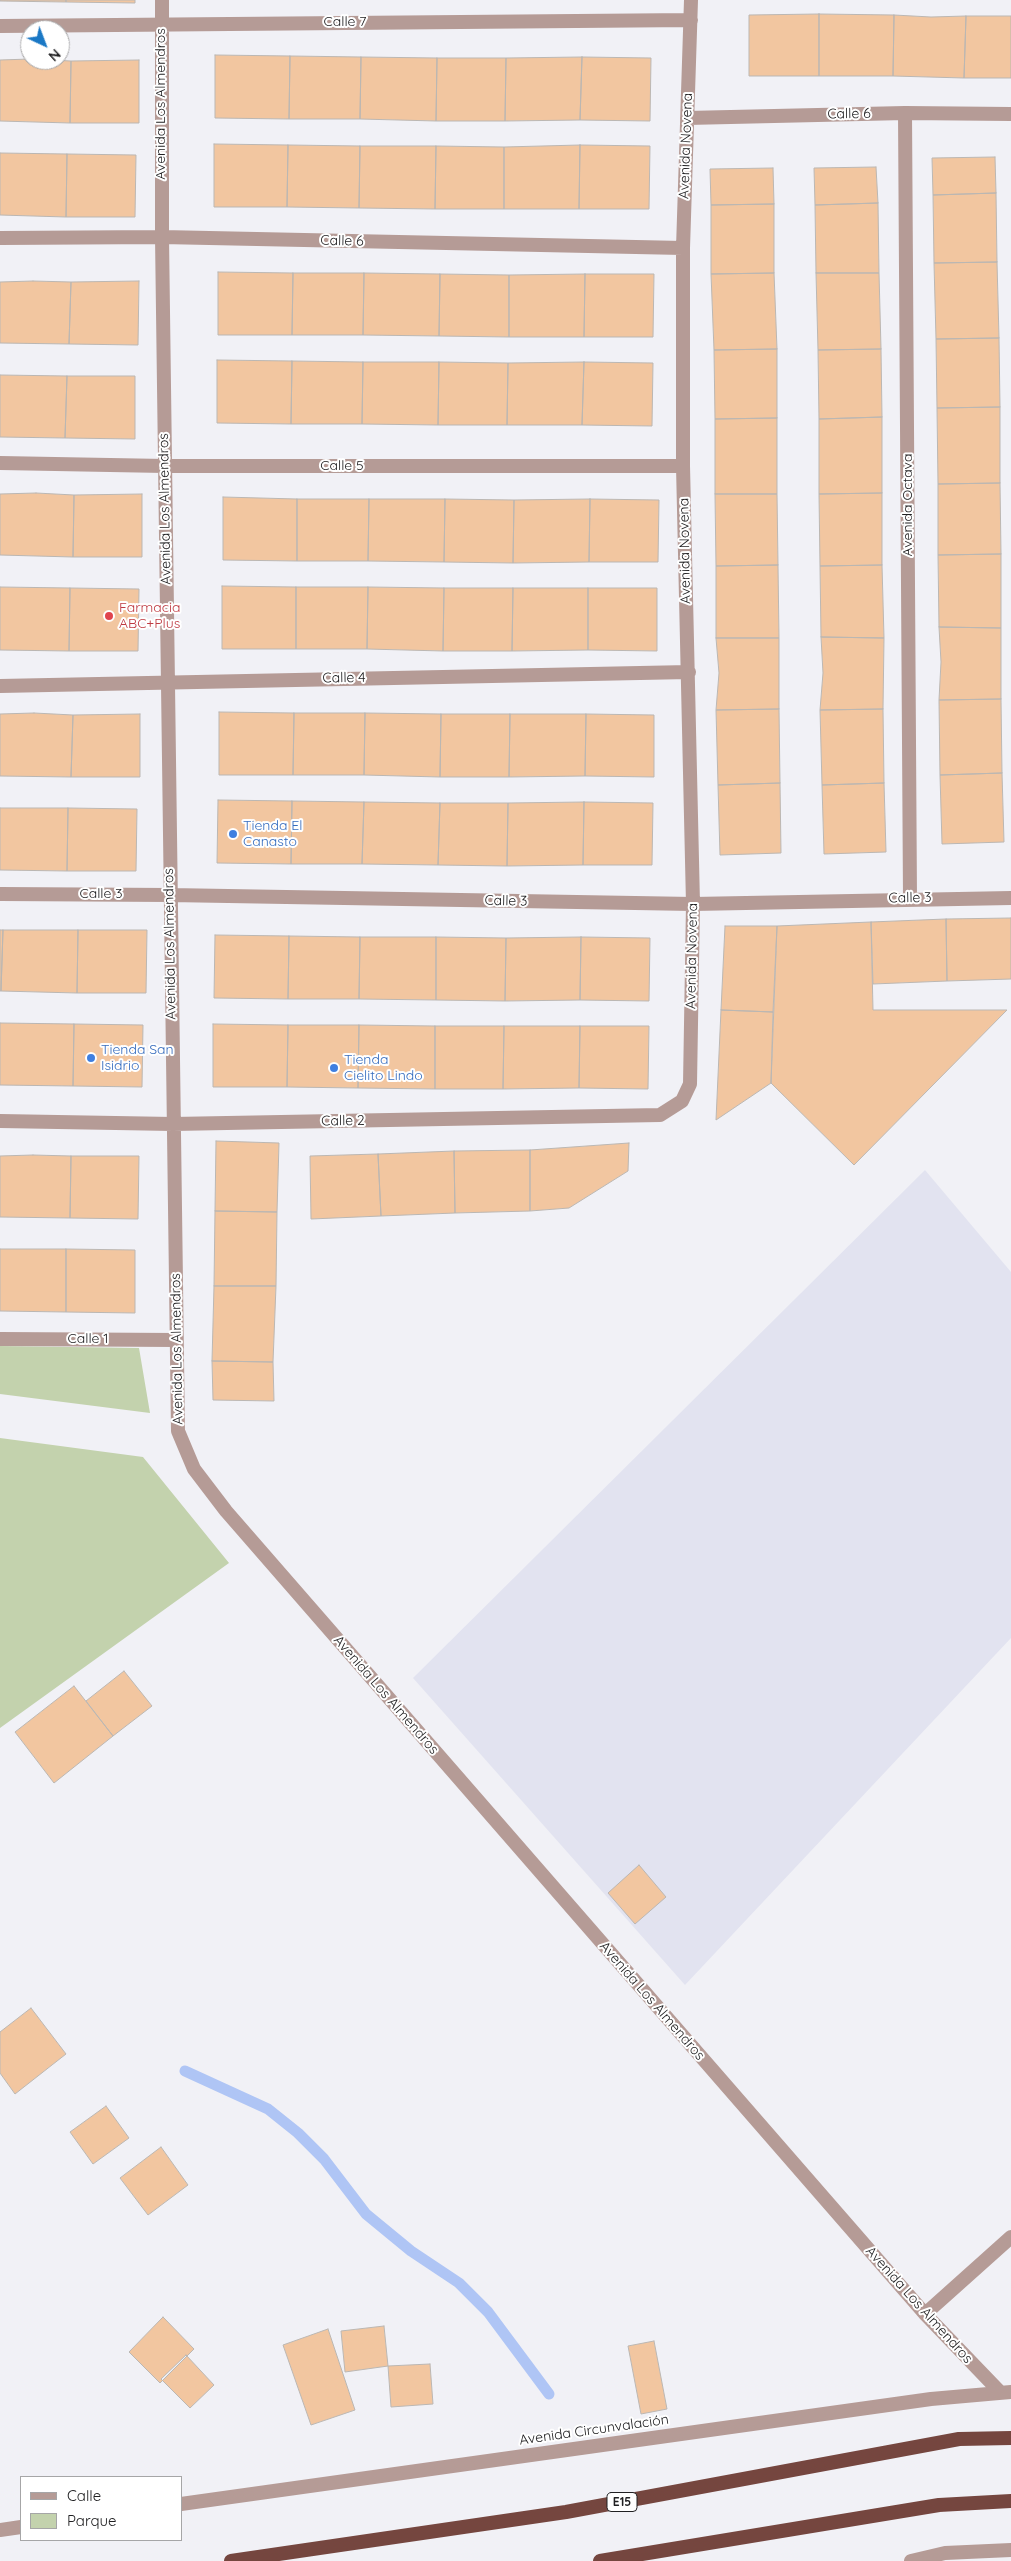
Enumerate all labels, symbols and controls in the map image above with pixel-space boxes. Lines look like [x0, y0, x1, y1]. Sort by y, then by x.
street label: Calle 7 [324, 14, 366, 30]
north arrow [20, 20, 70, 70]
street label: Avenida Los Almendros [153, 28, 169, 180]
text: N [45, 45, 64, 65]
street label: Avenida Novena [676, 93, 696, 199]
street label: Calle 6 [827, 105, 871, 123]
street label: Calle 6 [320, 232, 364, 250]
street label: Avenida Los Almendros [155, 433, 175, 585]
street label: Avenida Octava [900, 454, 916, 556]
street label: Calle 5 [320, 458, 364, 474]
street label: Avenida Novena [676, 498, 694, 604]
place label: Farmacia ABC+Plus [119, 600, 181, 632]
marker: Farmacia ABC+Plus [103, 610, 115, 622]
street label: Calle 4 [322, 669, 366, 687]
place label: Tienda El Canasto [243, 818, 302, 850]
marker: Tienda El Canasto [227, 828, 239, 840]
street label: Avenida Los Almendros [160, 868, 180, 1020]
street label: Calle 3 [80, 886, 122, 902]
street label: Calle 3 [888, 889, 932, 907]
street label: Calle 3 [484, 892, 528, 910]
street label: Avenida Novena [683, 903, 701, 1009]
place label: Tienda San Isidrio [101, 1042, 174, 1074]
marker: Tienda San Isidrio [85, 1052, 97, 1064]
place label: Tienda Cielito Lindo [344, 1052, 423, 1084]
marker: Tienda Cielito Lindo [328, 1062, 340, 1074]
street label: Calle 2 [321, 1112, 365, 1130]
street label: Avenida Los Almendros [167, 1273, 187, 1425]
street label: Calle 1 [68, 1331, 108, 1347]
street label: Avenida Los Almendros [330, 1632, 442, 1758]
street label: Avenida Los Almendros [596, 1938, 708, 2064]
street label: Avenida Los Almendros [862, 2243, 976, 2367]
street label: Avenida Circunvalación [518, 2411, 670, 2449]
legend [20, 2476, 182, 2541]
text: Calle [67, 2486, 101, 2505]
road number: E15 [607, 2492, 637, 2512]
text: Parque [67, 2511, 117, 2530]

